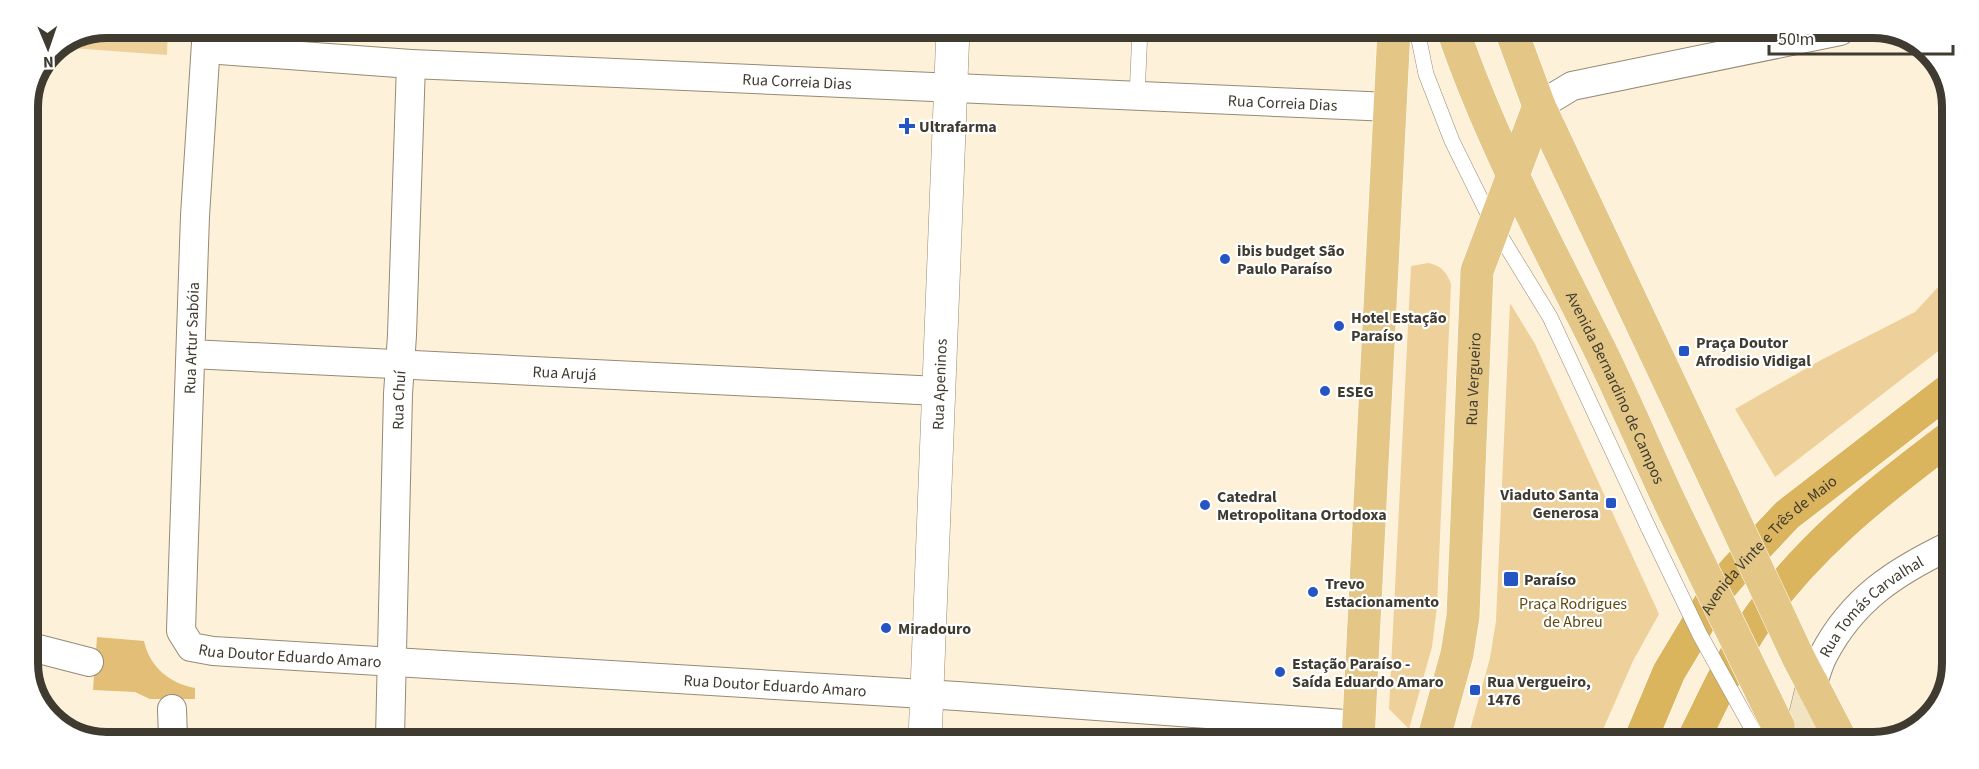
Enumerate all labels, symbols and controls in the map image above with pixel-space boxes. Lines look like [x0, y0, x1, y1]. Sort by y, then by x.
north arrow [18, 18, 78, 78]
scale bar [1769, 18, 1954, 56]
text: 50 m [1778, 27, 1814, 52]
text: N [43, 51, 54, 73]
street label: Rua Correia Dias [742, 69, 853, 95]
street label: Rua Correia Dias [1227, 90, 1338, 117]
place label: Ultrafarma [919, 116, 997, 138]
marker: Ultrafarma [900, 119, 914, 133]
place label: ibis budget São Paulo Paraíso [1237, 240, 1345, 280]
marker: ibis budget São Paulo Paraíso [1218, 252, 1232, 266]
street label: Rua Artur Sabóia [179, 282, 205, 395]
street label: Avenida Bernardino de Campos [1560, 288, 1670, 488]
place label: Hotel Estação Paraíso [1351, 307, 1447, 347]
marker: Hotel Estação Paraíso [1332, 319, 1346, 333]
street label: Rua Vergueiro [1461, 332, 1487, 426]
place label: Praça Doutor Afrodisio Vidigal [1695, 332, 1811, 372]
street label: Rua Apeninos [927, 338, 953, 430]
marker: Praça Doutor Afrodisio Vidigal [1677, 344, 1691, 358]
street label: Rua Arujá [532, 361, 597, 386]
street label: Rua Chuí [387, 369, 412, 430]
place label: ESEG [1337, 381, 1374, 403]
marker: ESEG [1318, 384, 1332, 398]
street label: Avenida Vinte e Três de Maio [1696, 470, 1842, 619]
place label: Viaduto Santa Generosa [1499, 484, 1599, 524]
place label: Catedral Metropolitana Ortodoxa [1217, 486, 1387, 526]
marker: Viaduto Santa Generosa [1604, 496, 1618, 510]
marker: Catedral Metropolitana Ortodoxa [1198, 498, 1212, 512]
street label: Rua Tomás Carvalhal [1814, 551, 1928, 661]
place label: Paraíso [1524, 569, 1576, 591]
marker: Paraíso [1502, 570, 1520, 588]
place label: Trevo Estacionamento [1325, 573, 1439, 613]
marker: Trevo Estacionamento [1306, 585, 1320, 599]
park label: Praça Rodrigues de Abreu [1519, 593, 1627, 633]
place label: Miradouro [898, 618, 971, 640]
marker: Miradouro [879, 621, 893, 635]
street label: Rua Doutor Eduardo Amaro [197, 639, 382, 673]
place label: Estação Paraíso - Saída Eduardo Amaro [1292, 653, 1444, 693]
marker: Estação Paraíso - Saída Eduardo Amaro [1273, 665, 1287, 679]
street label: Rua Doutor Eduardo Amaro [683, 669, 867, 703]
place label: Rua Vergueiro, 1476 [1487, 671, 1591, 711]
marker: Rua Vergueiro, 1476 [1468, 683, 1482, 697]

